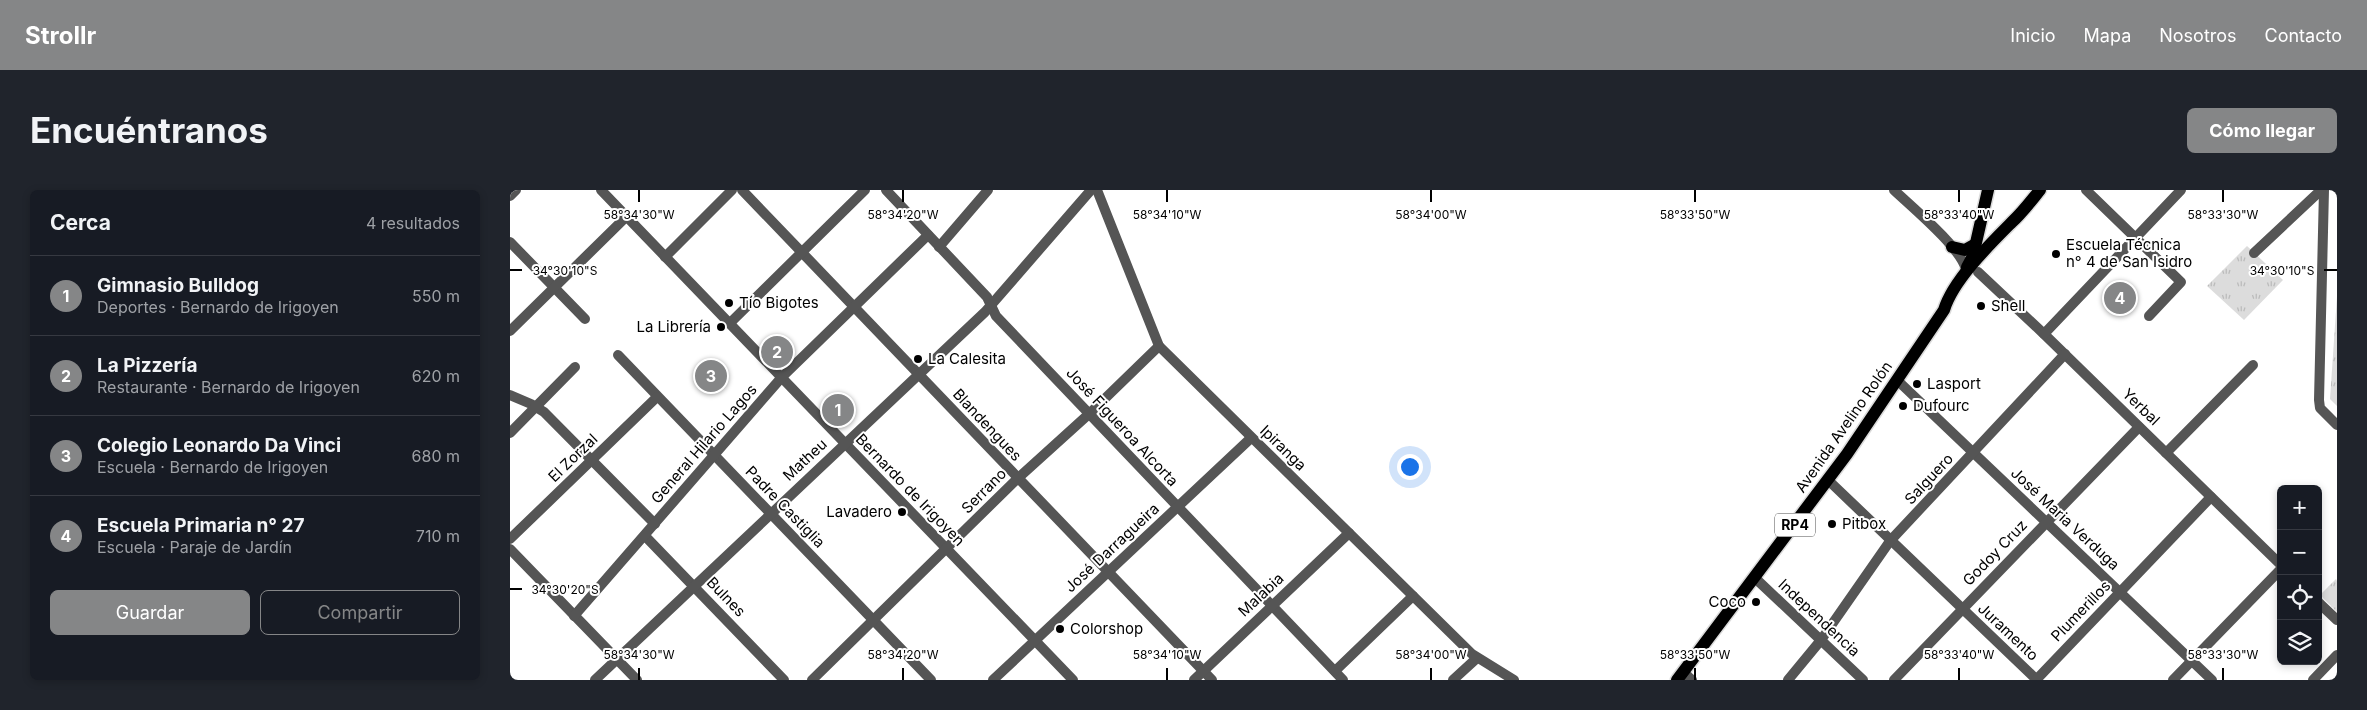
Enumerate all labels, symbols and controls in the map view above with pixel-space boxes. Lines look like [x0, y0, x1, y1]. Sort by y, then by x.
text: Strollr [25, 21, 96, 50]
text: Inicio [2010, 25, 2056, 46]
text: Mapa [2084, 25, 2131, 46]
text: Nosotros [2159, 25, 2237, 46]
text: Contacto [2265, 25, 2342, 46]
button: Cómo llegar [2187, 108, 2337, 153]
text: Encuéntranos [30, 109, 268, 151]
text: 58°34'30"W [603, 207, 675, 222]
text: 58°34'20"W [867, 207, 939, 222]
text: 58°34'10"W [1133, 207, 1201, 222]
text: 58°34'00"W [1395, 207, 1467, 222]
text: 58°33'50"W [1660, 207, 1731, 222]
text: 58°33'40"W [1924, 207, 1994, 222]
text: 58°33'30"W [2188, 207, 2259, 222]
text: Cerca [50, 210, 111, 235]
text: 4 resultados [366, 213, 460, 233]
place label: Escuela Técnica n° 4 de San Isidro [2066, 235, 2192, 271]
marker: Escuela Técnica n° 4 de San Isidro [2050, 248, 2062, 260]
text: 34°30'10"S [533, 263, 598, 278]
text: 34°30'10"S [2250, 263, 2315, 278]
text: Gimnasio Bulldog [97, 274, 259, 297]
pin: 4 [2104, 279, 2136, 317]
text: 1 [63, 286, 69, 306]
text: 550 m [412, 286, 460, 306]
place label: Tío Bigotes [739, 293, 819, 312]
place label: Shell [1991, 296, 2026, 315]
text: Deportes · Bernardo de Irigoyen [97, 297, 339, 317]
marker: Tío Bigotes [723, 297, 735, 309]
marker: Shell [1975, 300, 1987, 312]
place label: La Librería [636, 317, 711, 336]
marker: La Librería [715, 321, 727, 333]
pin: 2 [761, 333, 793, 371]
place label: La Calesita [928, 349, 1006, 368]
marker: La Calesita [912, 353, 924, 365]
text: La Pizzería [97, 354, 198, 377]
pin: 3 [695, 357, 727, 395]
street label: Avenida Avelino Rolón [1791, 357, 1896, 496]
street label: José Figueroa Alcorta [1062, 363, 1182, 490]
text: 2 [61, 366, 71, 386]
text: 620 m [412, 366, 460, 386]
place label: Lasport [1927, 374, 1981, 393]
text: Restaurante · Bernardo de Irigoyen [97, 377, 360, 397]
marker: Lasport [1911, 378, 1923, 390]
street label: General Hilario Lagos [647, 380, 761, 507]
street label: Blandengues [949, 384, 1026, 465]
street label: Yerbal [2119, 384, 2164, 429]
pin: 1 [822, 391, 854, 429]
place label: Dufourc [1913, 396, 1970, 415]
marker: Dufourc [1897, 400, 1909, 412]
street label: Ipiranga [1256, 421, 1311, 474]
street label: El Zorzal [544, 430, 601, 486]
street label: Bernardo de Irigoyen [852, 430, 969, 550]
text: Colegio Leonardo Da Vinci [97, 434, 341, 457]
street label: Matheu [779, 434, 831, 485]
text: 3 [61, 446, 71, 466]
text: 680 m [412, 446, 460, 466]
street label: Salguero [1900, 449, 1957, 508]
your location [1397, 454, 1423, 480]
text: Escuela · Bernardo de Irigoyen [97, 457, 328, 477]
street label: Padre Castiglia [742, 462, 829, 551]
street label: José Maria Verduga [2007, 463, 2124, 574]
street label: Serrano [957, 464, 1010, 517]
map controls [2277, 485, 2322, 665]
button: + [2277, 485, 2322, 530]
street label: José Darragueira [1061, 499, 1163, 596]
place label: Lavadero [826, 502, 892, 521]
marker: Lavadero [896, 506, 908, 518]
text: Escuela Primaria n° 27 [97, 514, 305, 537]
road number: RP4 [1775, 514, 1815, 536]
place label: Pitbox [1842, 514, 1886, 533]
street label: Godoy Cruz [1958, 516, 2031, 590]
marker: Pitbox [1826, 518, 1838, 530]
text: 4 [61, 526, 71, 546]
text: 710 m [416, 526, 460, 546]
button: − [2277, 530, 2322, 575]
text: Escuela · Paraje de Jardín [97, 537, 292, 557]
street label: Malabia [1234, 569, 1287, 620]
street label: Bulnes [703, 573, 750, 621]
street label: Independencia [1774, 575, 1864, 660]
button: locate [2277, 575, 2322, 620]
street label: Plumerillos [2047, 576, 2114, 645]
text: 34°30'20"S [531, 582, 599, 597]
button: Guardar [50, 590, 250, 635]
button: Compartir [260, 590, 460, 635]
place label: Coco [1708, 592, 1746, 611]
marker: Coco [1750, 596, 1762, 608]
street label: Juramento [1974, 599, 2043, 665]
place label: Colorshop [1070, 619, 1143, 638]
button: layers [2277, 620, 2322, 665]
marker: Colorshop [1054, 623, 1066, 635]
text: 58°34'30"W [603, 647, 675, 662]
text: 58°34'20"W [867, 647, 939, 662]
text: 58°34'10"W [1133, 647, 1201, 662]
text: 58°34'00"W [1395, 647, 1467, 662]
text: 58°33'50"W [1660, 647, 1731, 662]
text: 58°33'40"W [1924, 647, 1994, 662]
text: 58°33'30"W [2188, 647, 2259, 662]

